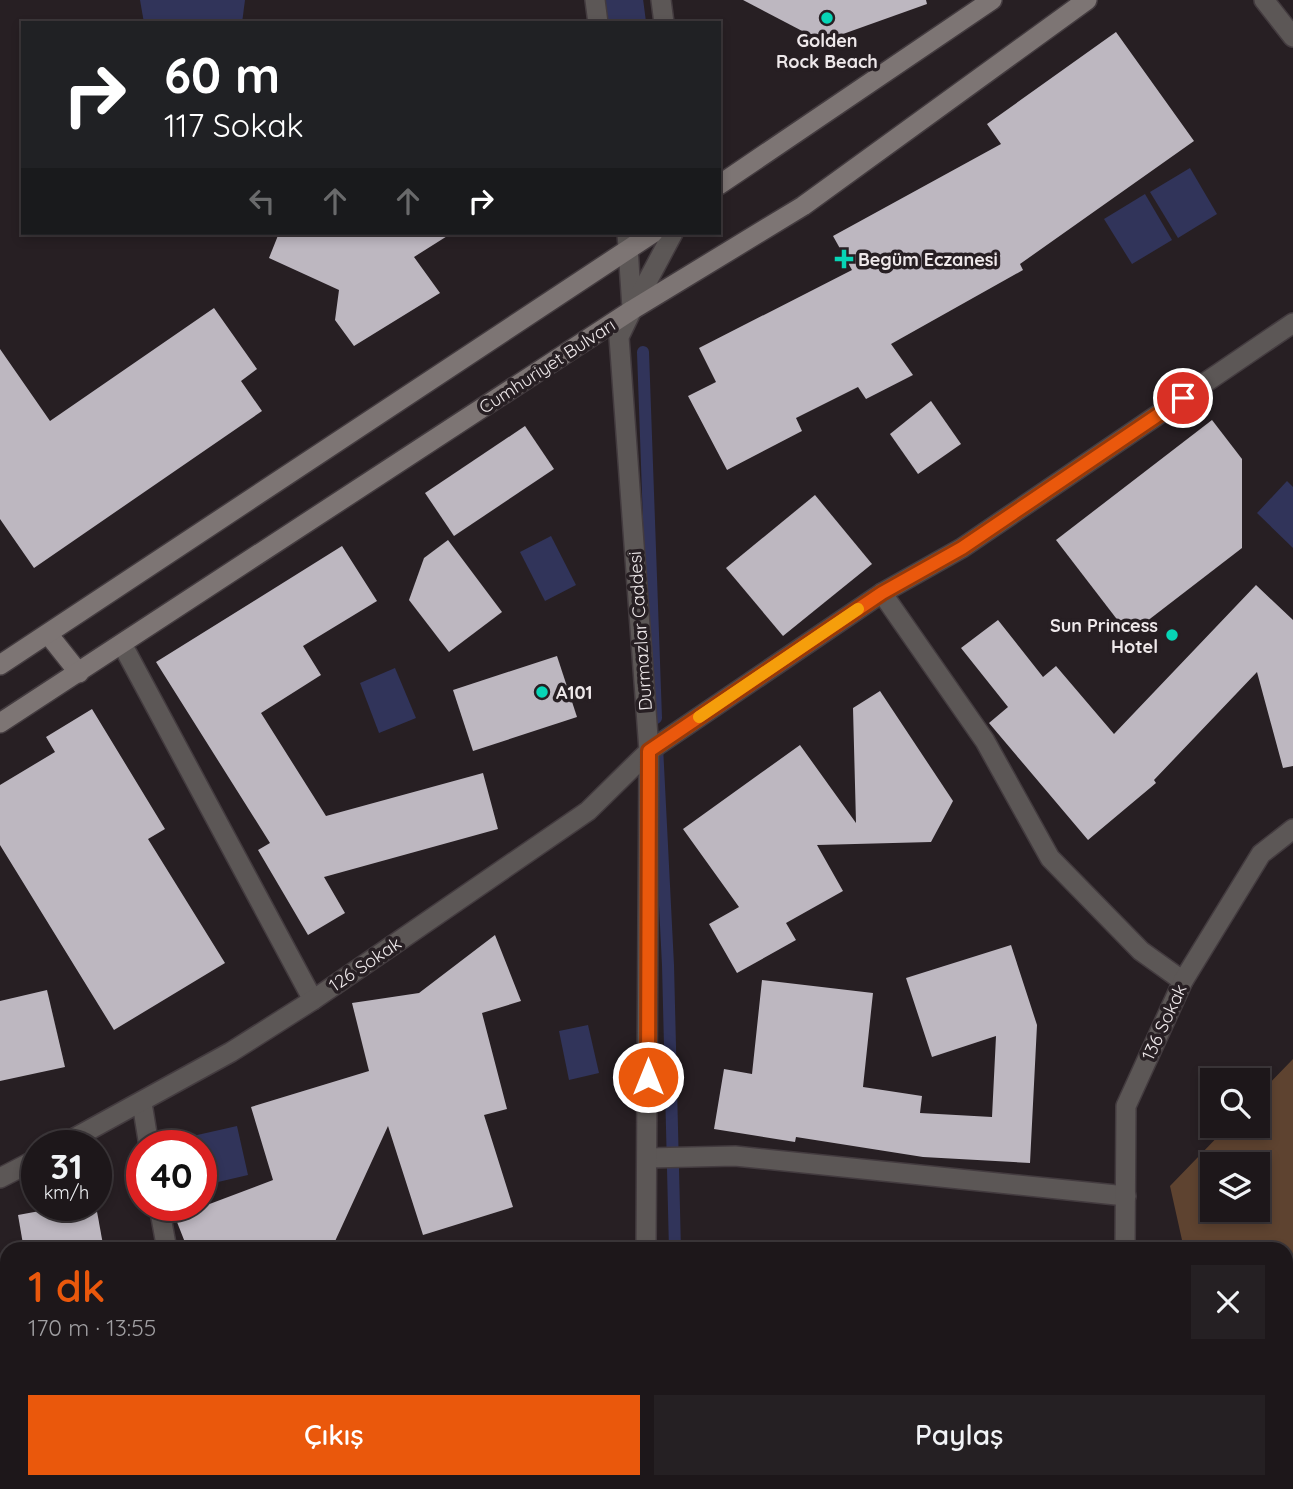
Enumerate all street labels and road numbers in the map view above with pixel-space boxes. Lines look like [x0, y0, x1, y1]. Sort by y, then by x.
street label: Cumhuriyet Bulvarı [475, 313, 619, 419]
street label: Durmazlar Caddesi [623, 550, 657, 712]
street label: 126 Sokak [324, 931, 406, 997]
street label: 136 Sokak [1136, 980, 1192, 1064]

